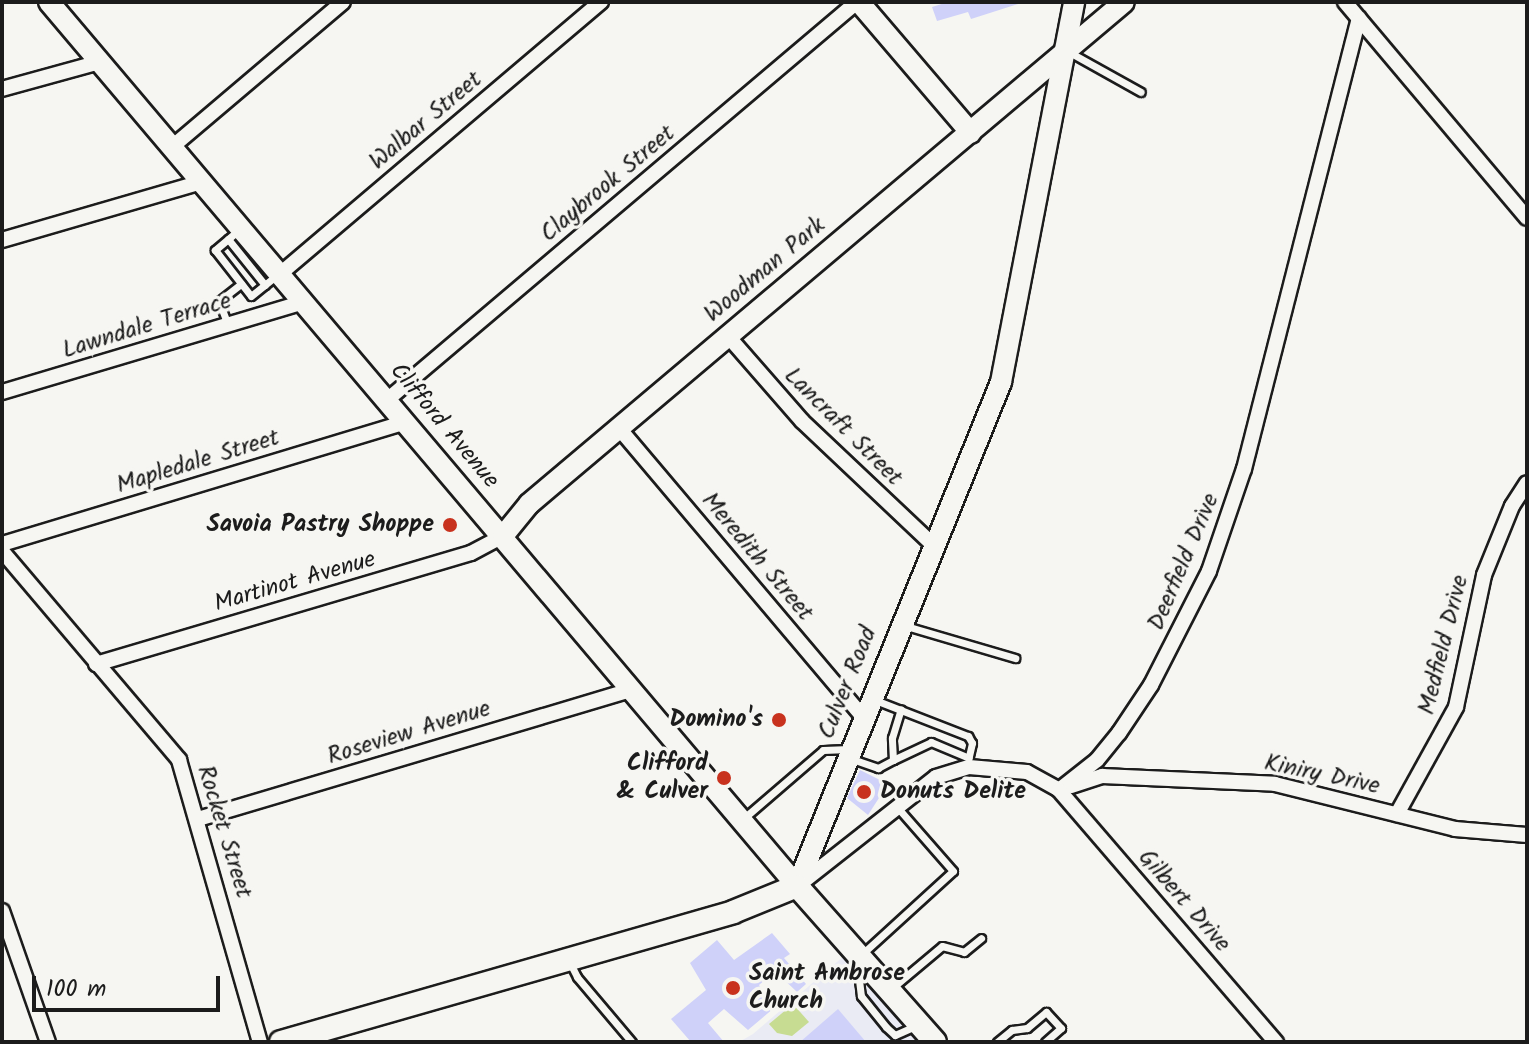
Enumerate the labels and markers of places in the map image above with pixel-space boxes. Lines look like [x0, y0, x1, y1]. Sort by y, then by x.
place label: Savoia Pastry Shoppe [207, 511, 434, 539]
marker: Savoia Pastry Shoppe [441, 516, 459, 534]
place label: Domino's [669, 706, 763, 734]
marker: Domino's [770, 711, 788, 729]
place label: Clifford & Culver [617, 750, 708, 806]
marker: Clifford & Culver [715, 769, 733, 787]
place label: Donuts Delite [880, 778, 1026, 806]
marker: Donuts Delite [855, 783, 873, 801]
place label: Saint Ambrose Church [749, 960, 905, 1016]
marker: Saint Ambrose Church [724, 979, 742, 997]

